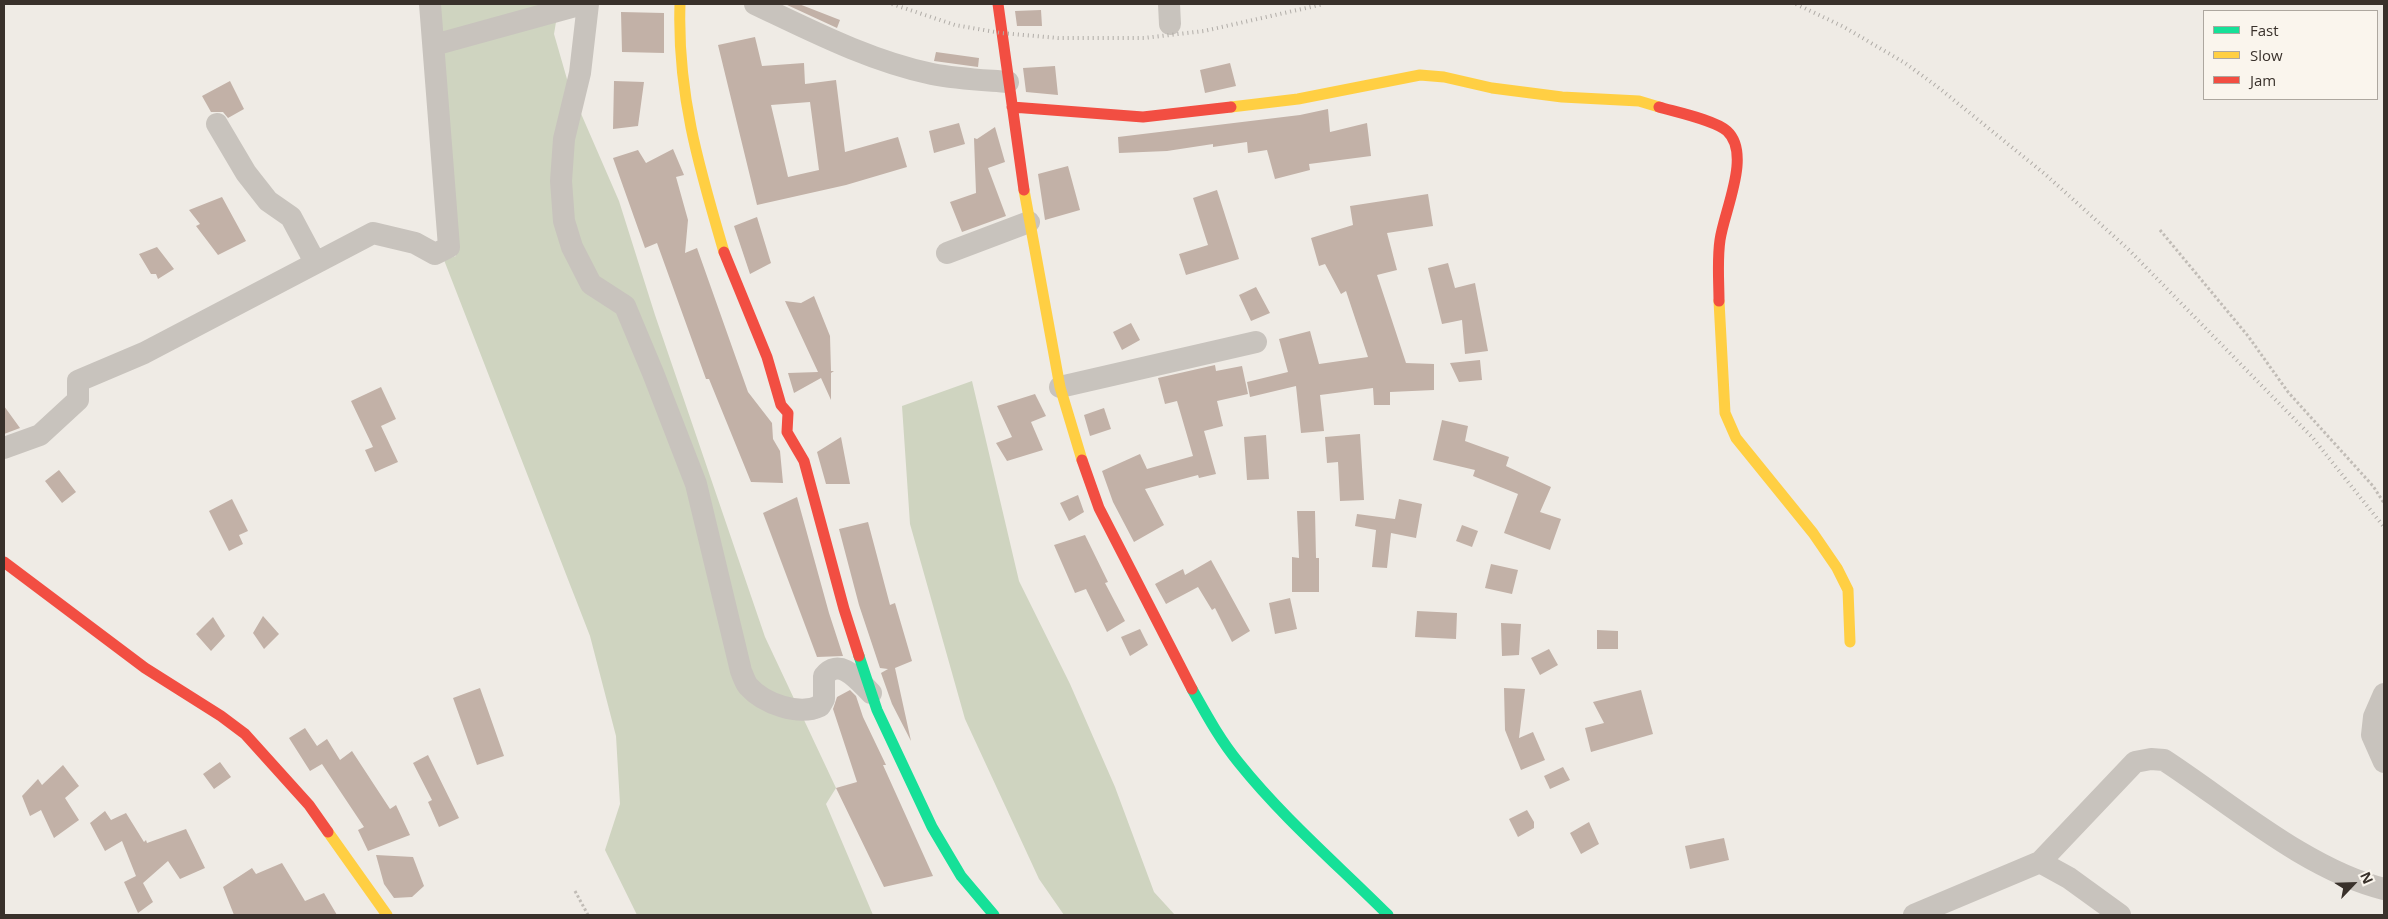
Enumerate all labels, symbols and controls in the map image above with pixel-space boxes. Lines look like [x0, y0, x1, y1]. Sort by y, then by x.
legend [2203, 10, 2378, 100]
text: Fast [2250, 20, 2279, 40]
text: Slow [2250, 45, 2283, 65]
text: Jam [2250, 70, 2276, 90]
north arrow [2328, 859, 2378, 909]
text: N [2356, 869, 2378, 887]

